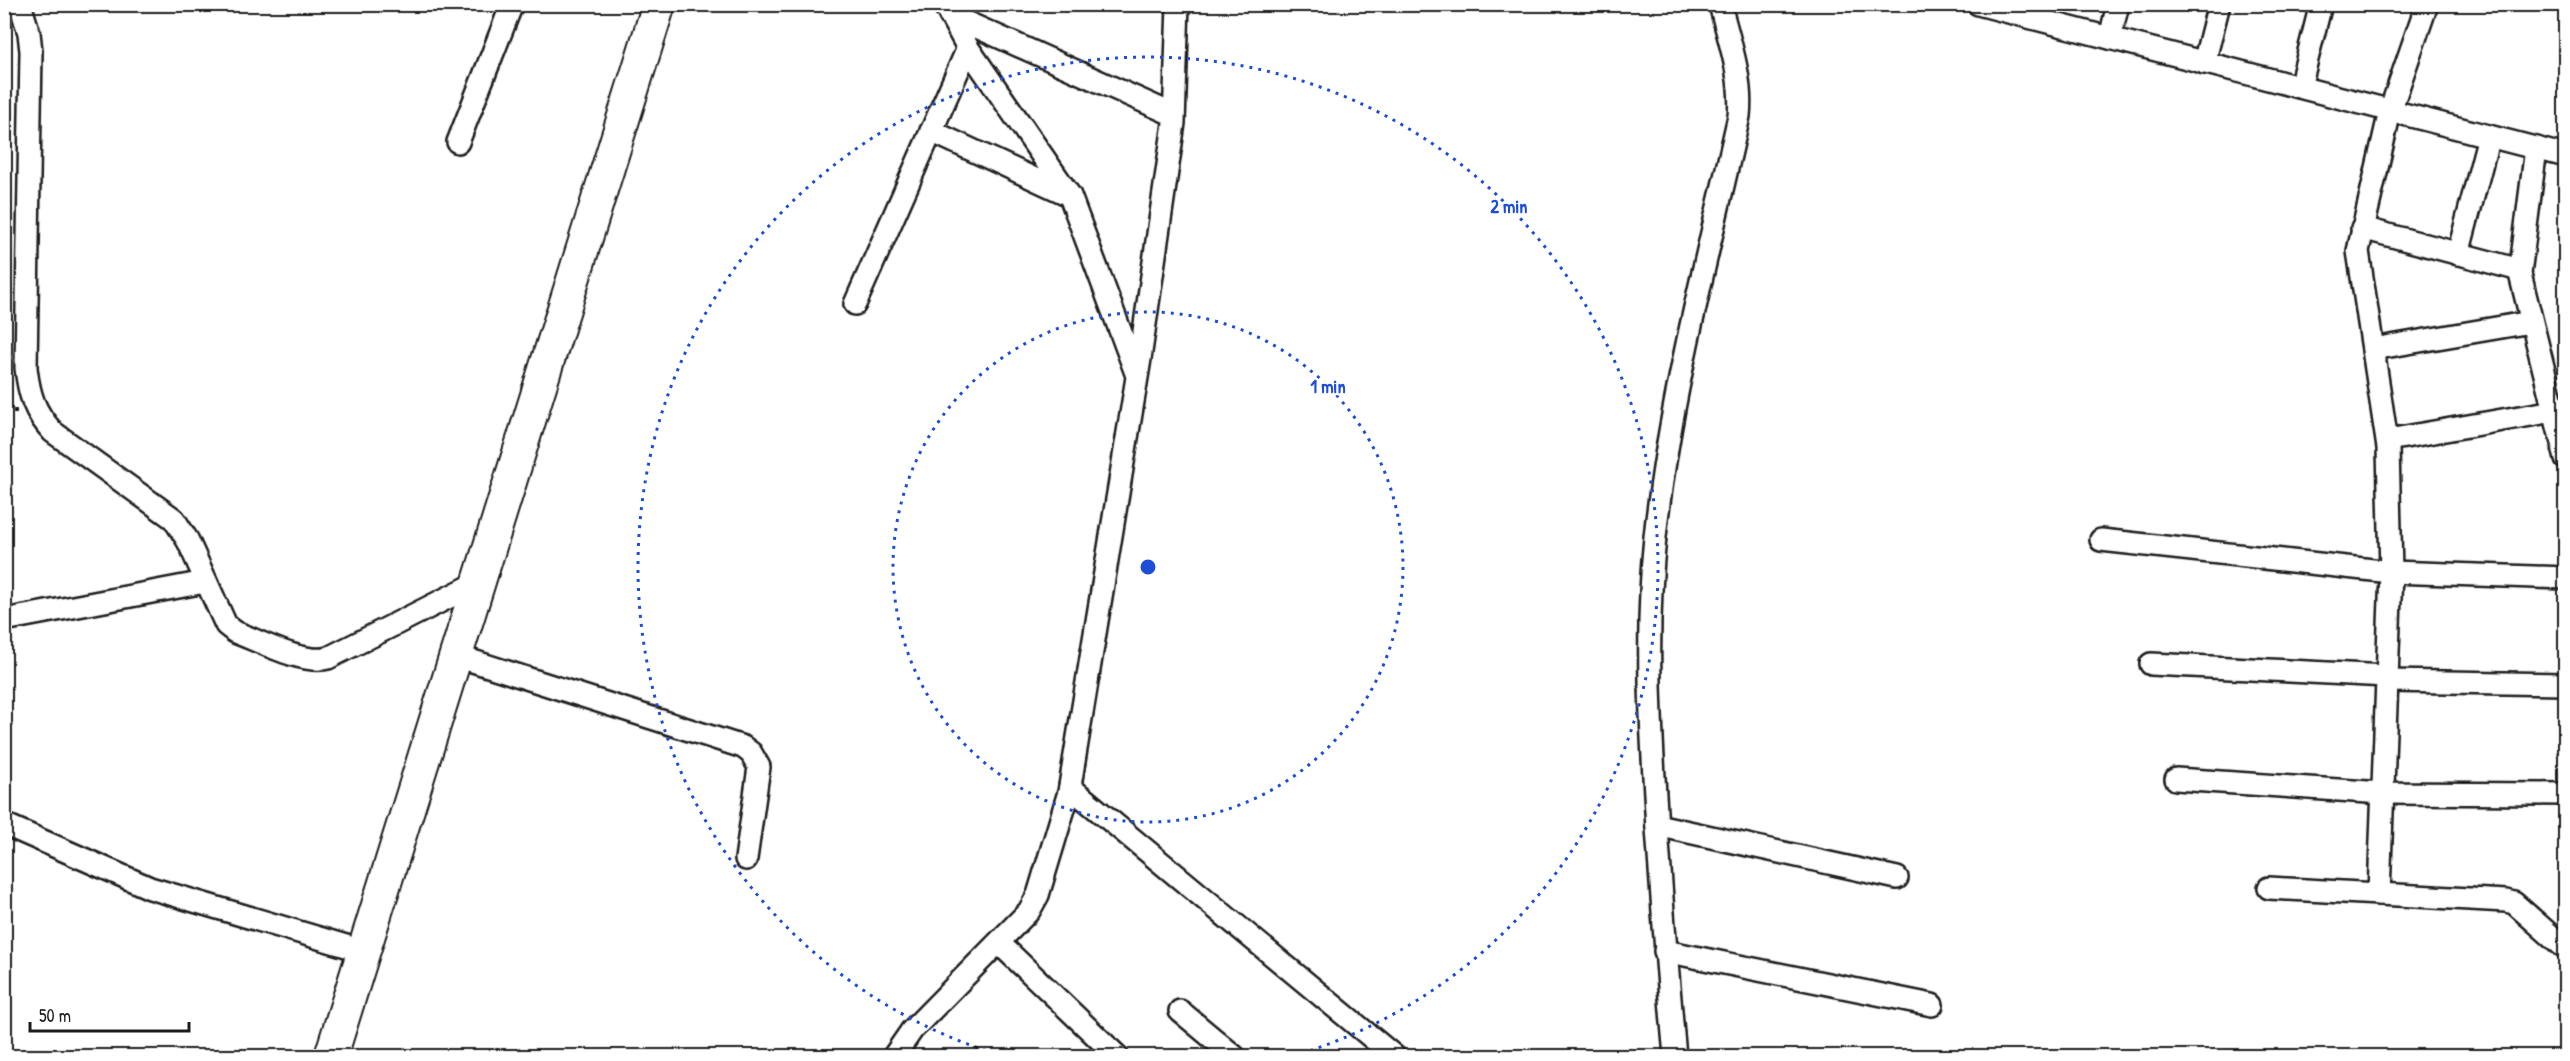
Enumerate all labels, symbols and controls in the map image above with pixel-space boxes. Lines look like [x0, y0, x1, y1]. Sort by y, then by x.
text: 2 min [1491, 194, 1527, 219]
text: 1 min [1310, 374, 1346, 399]
centre of rings [1138, 557, 1158, 577]
scale bar [30, 995, 189, 1033]
text: 50 m [39, 1003, 71, 1028]

